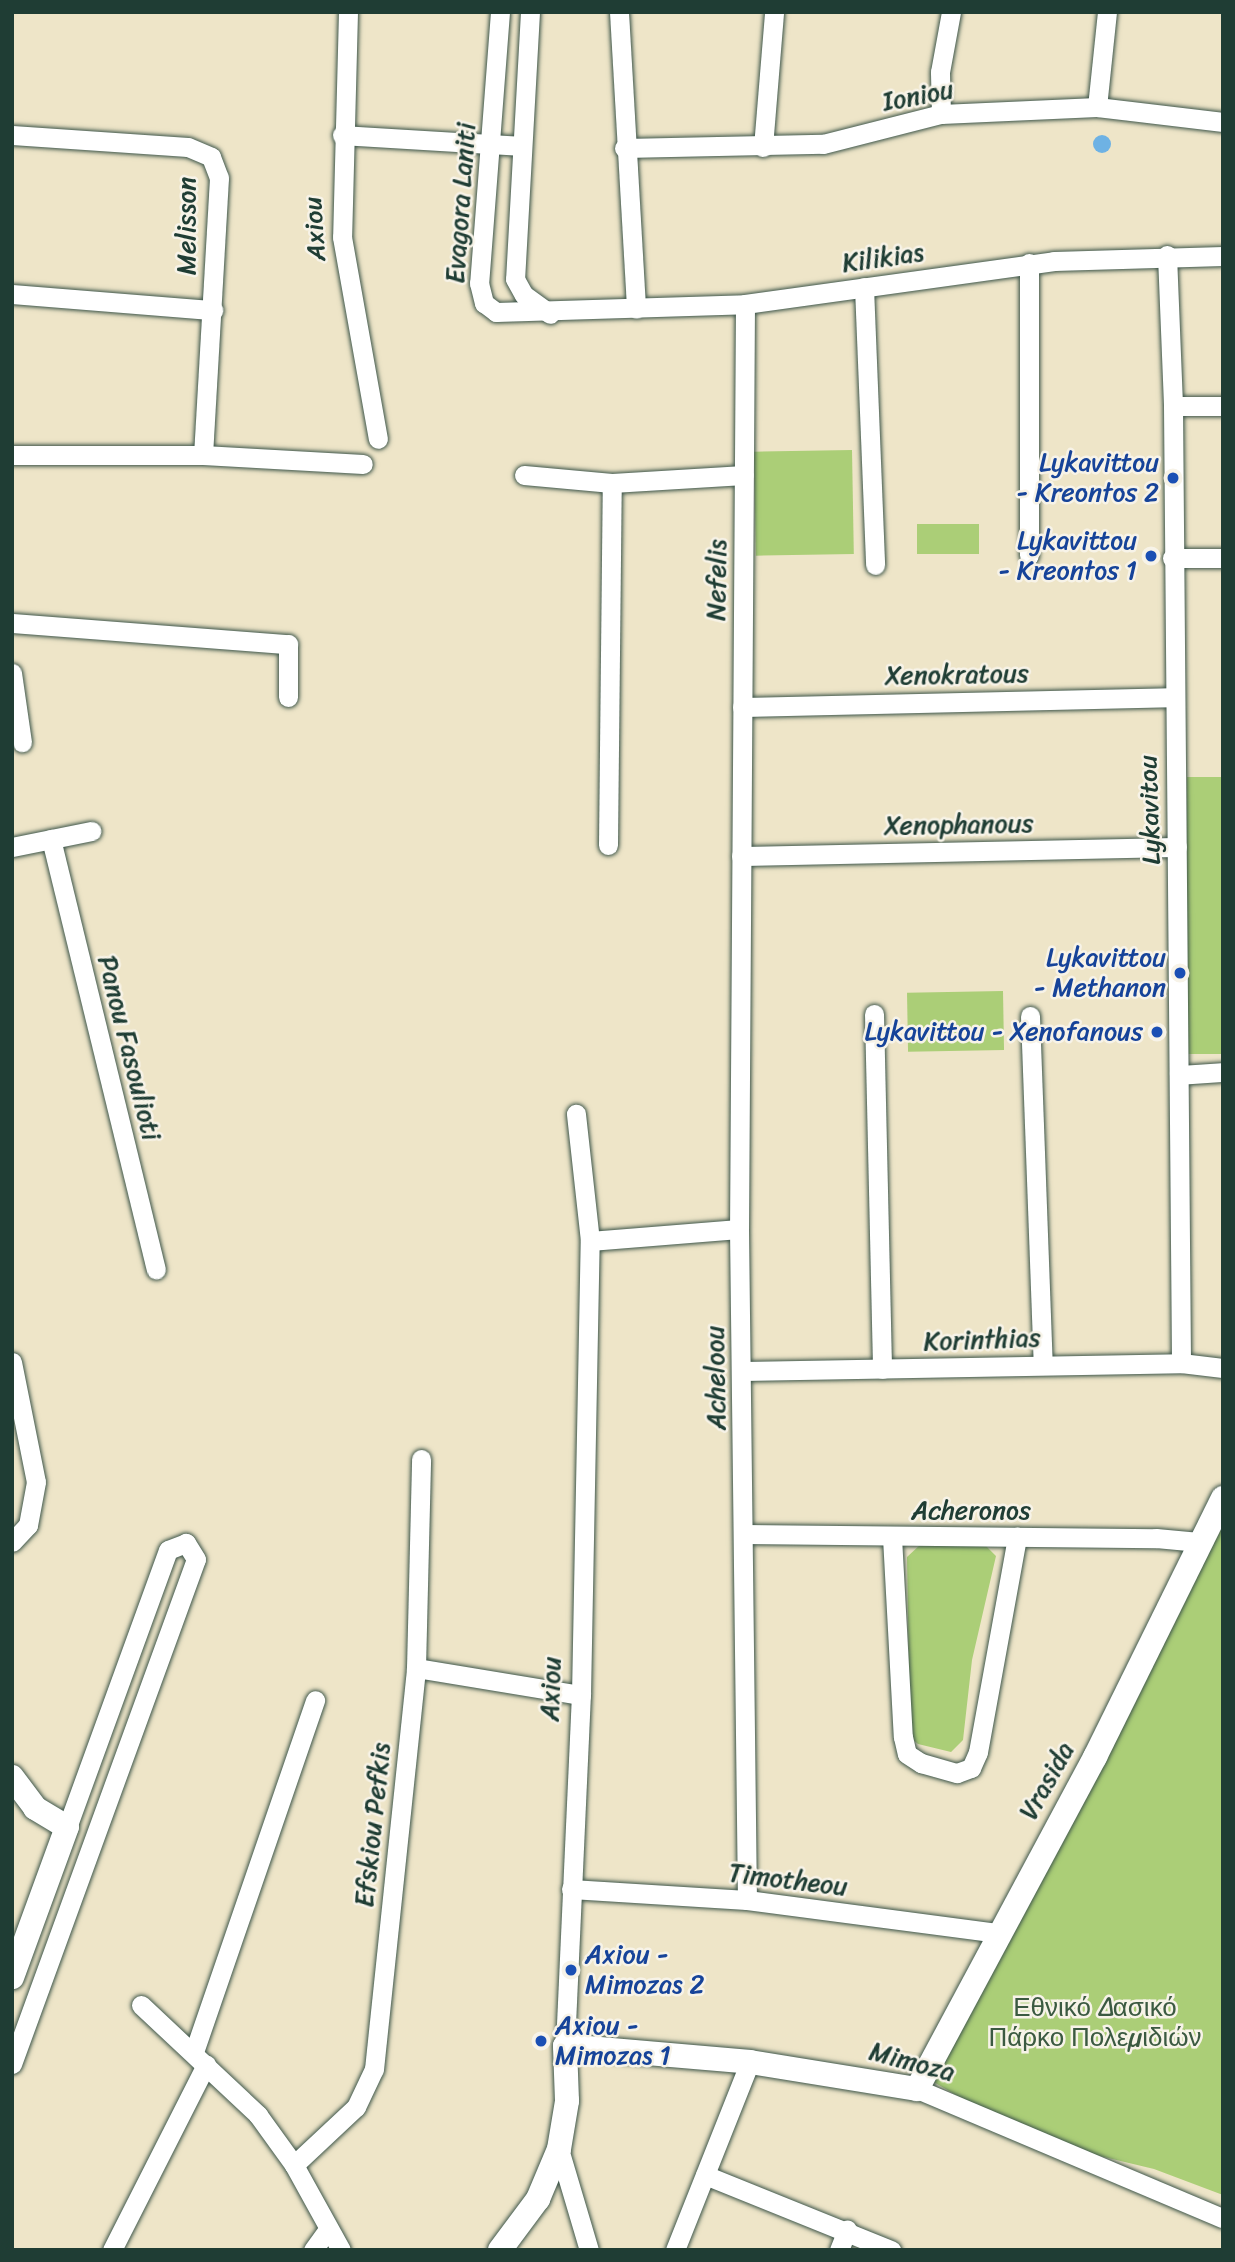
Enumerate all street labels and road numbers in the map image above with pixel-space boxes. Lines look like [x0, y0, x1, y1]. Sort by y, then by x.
street label: Ioniou [880, 74, 956, 118]
street label: Evagora Laniti [440, 122, 482, 284]
street label: Melisson [171, 177, 203, 275]
street label: Axiou [297, 196, 333, 262]
street label: Kilikias [840, 237, 926, 279]
street label: Nefelis [701, 539, 733, 621]
street label: Xenokratous [885, 658, 1029, 692]
street label: Lykavitou [1132, 755, 1168, 865]
street label: Xenophanous [884, 808, 1034, 842]
street label: Panou Fasoulioti [91, 953, 167, 1143]
street label: Korinthias [923, 1322, 1041, 1358]
street label: Acheloou [699, 1326, 733, 1430]
street label: Acheronos [911, 1495, 1031, 1527]
street label: Axiou [534, 1656, 568, 1722]
street label: Vrasida [1013, 1737, 1081, 1825]
street label: Efskiou Pefkis [349, 1741, 397, 1909]
street label: Timotheou [727, 1857, 849, 1903]
street label: Mimoza [866, 2036, 958, 2088]

